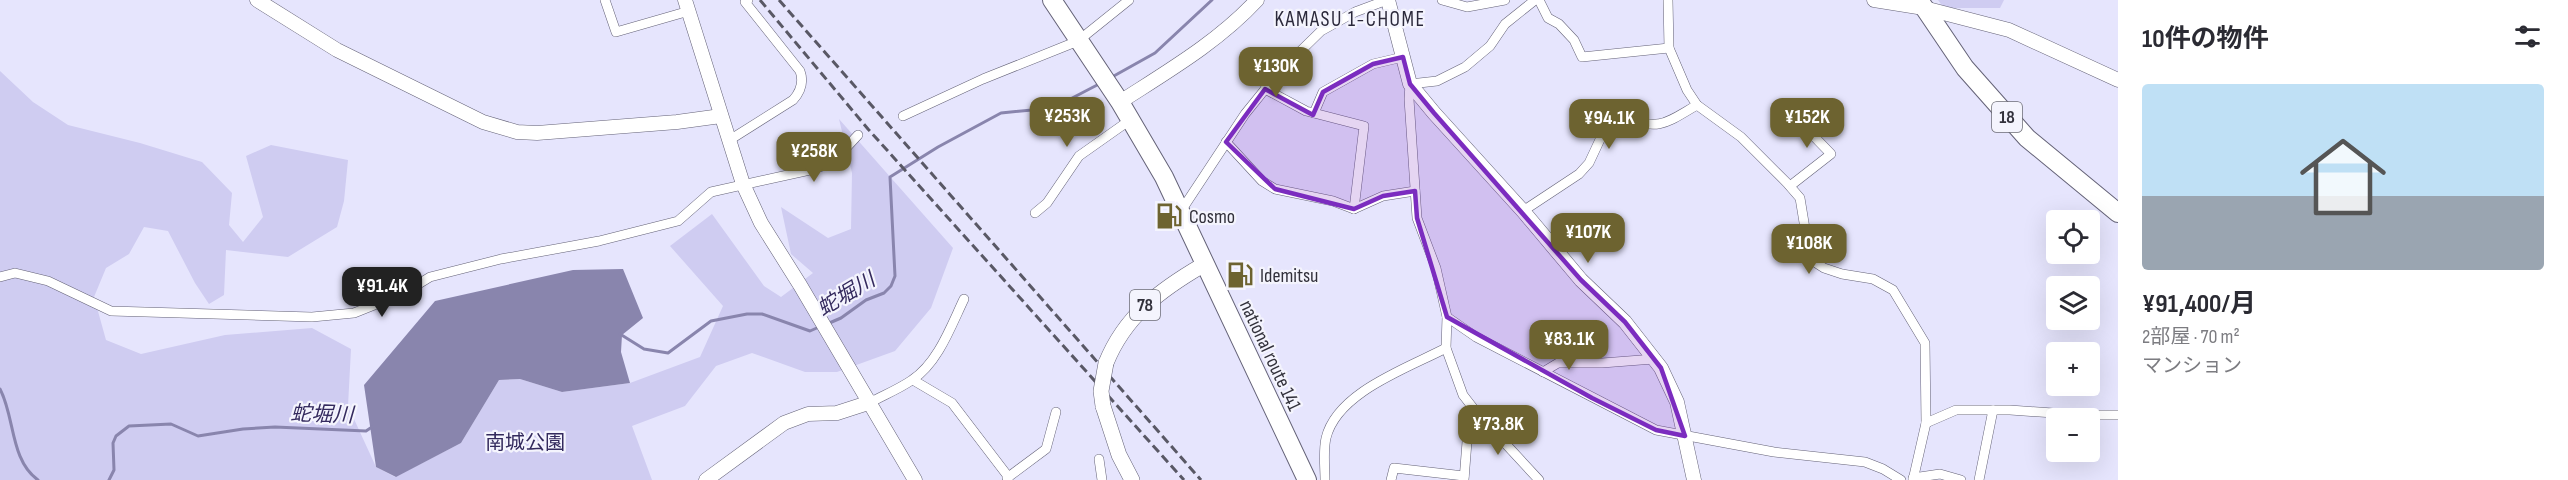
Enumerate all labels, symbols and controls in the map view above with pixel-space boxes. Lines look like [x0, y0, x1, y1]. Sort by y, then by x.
district label: KAMASU 1-CHOME [1274, 7, 1426, 32]
icon: filters [2511, 20, 2544, 53]
text: 10件の物件 [2142, 24, 2269, 55]
pin: ¥130K [1234, 47, 1318, 98]
text: ¥130K [1253, 54, 1299, 78]
pin: ¥253K [1025, 97, 1109, 148]
pin: ¥152K [1765, 98, 1849, 149]
pin: ¥94.1K [1560, 99, 1658, 150]
road number: 18 [1992, 102, 2022, 132]
text: ¥253K [1044, 104, 1090, 128]
text: ¥152K [1784, 105, 1830, 129]
text: ¥94.1K [1583, 106, 1635, 130]
icon: home [2289, 123, 2397, 231]
pin: ¥258K [772, 132, 856, 183]
text: ¥258K [790, 139, 838, 163]
fuel station icon: Cosmo [1154, 201, 1184, 231]
place label: Cosmo [1189, 205, 1235, 229]
map controls [2046, 210, 2100, 462]
button: locate [2046, 210, 2100, 264]
pin: ¥107K [1546, 213, 1630, 264]
text: ¥107K [1565, 220, 1611, 244]
pin: ¥108K [1767, 224, 1851, 275]
text: ¥108K [1786, 231, 1832, 255]
fuel station icon: Idemitsu [1225, 260, 1255, 290]
place label: Idemitsu [1260, 264, 1318, 288]
water label: 蛇堀川 [813, 266, 881, 321]
pin: ¥91.4K [333, 267, 431, 318]
text: ¥91.4K [356, 274, 408, 298]
button: layers [2046, 276, 2100, 330]
text: ¥91,400/月 [2142, 289, 2256, 320]
road number: 78 [1130, 290, 1160, 320]
street label: national route 141 [1234, 296, 1306, 415]
pin: ¥83.1K [1520, 320, 1618, 371]
text: 2部屋 · 70 m² [2142, 325, 2240, 349]
text: ¥83.1K [1543, 327, 1595, 351]
button: + [2046, 342, 2100, 396]
text: マンション [2142, 354, 2242, 378]
water label: 蛇堀川 [290, 401, 356, 428]
pin: ¥73.8K [1449, 405, 1547, 456]
button: − [2046, 408, 2100, 462]
text: ¥73.8K [1472, 412, 1524, 436]
park label: 南城公園 [485, 431, 565, 455]

